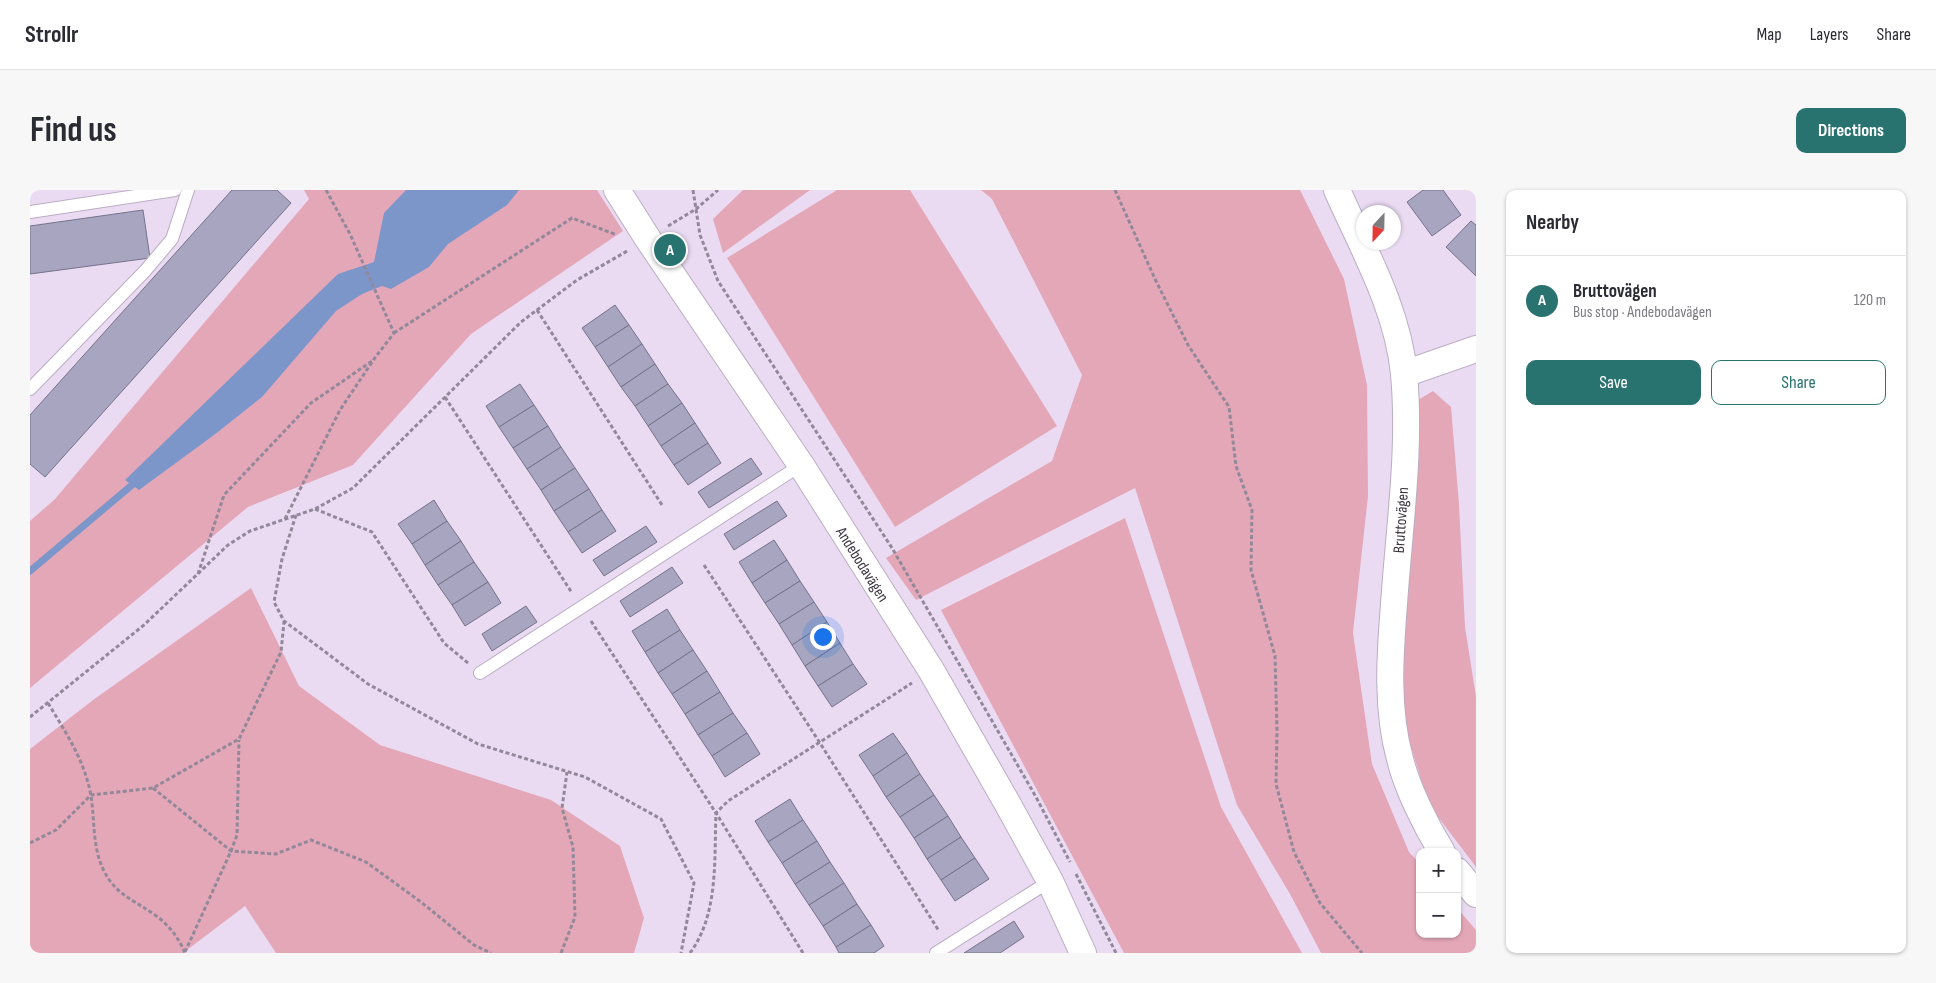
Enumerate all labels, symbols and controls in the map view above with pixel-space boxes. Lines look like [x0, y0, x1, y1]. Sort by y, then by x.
text: Strollr [25, 20, 79, 49]
text: Map [1757, 24, 1782, 45]
text: Layers [1810, 24, 1849, 45]
text: Share [1877, 24, 1911, 45]
button: Directions [1796, 108, 1906, 153]
text: Find us [30, 109, 117, 152]
north arrow [1356, 205, 1401, 250]
text: Nearby [1526, 210, 1579, 235]
pin: A [654, 231, 686, 269]
text: Bruttovägen [1573, 280, 1657, 303]
text: A [1538, 291, 1546, 310]
text: 120 m [1854, 291, 1886, 310]
text: Bus stop · Andebodavägen [1573, 303, 1712, 322]
button: Save [1526, 360, 1701, 405]
button: Share [1711, 360, 1886, 405]
street label: Bruttovägen [1390, 486, 1413, 554]
street label: Andebodavägen [831, 523, 892, 606]
your location [810, 624, 836, 650]
map controls [1416, 848, 1461, 938]
button: + [1416, 848, 1461, 893]
button: − [1416, 893, 1461, 938]

